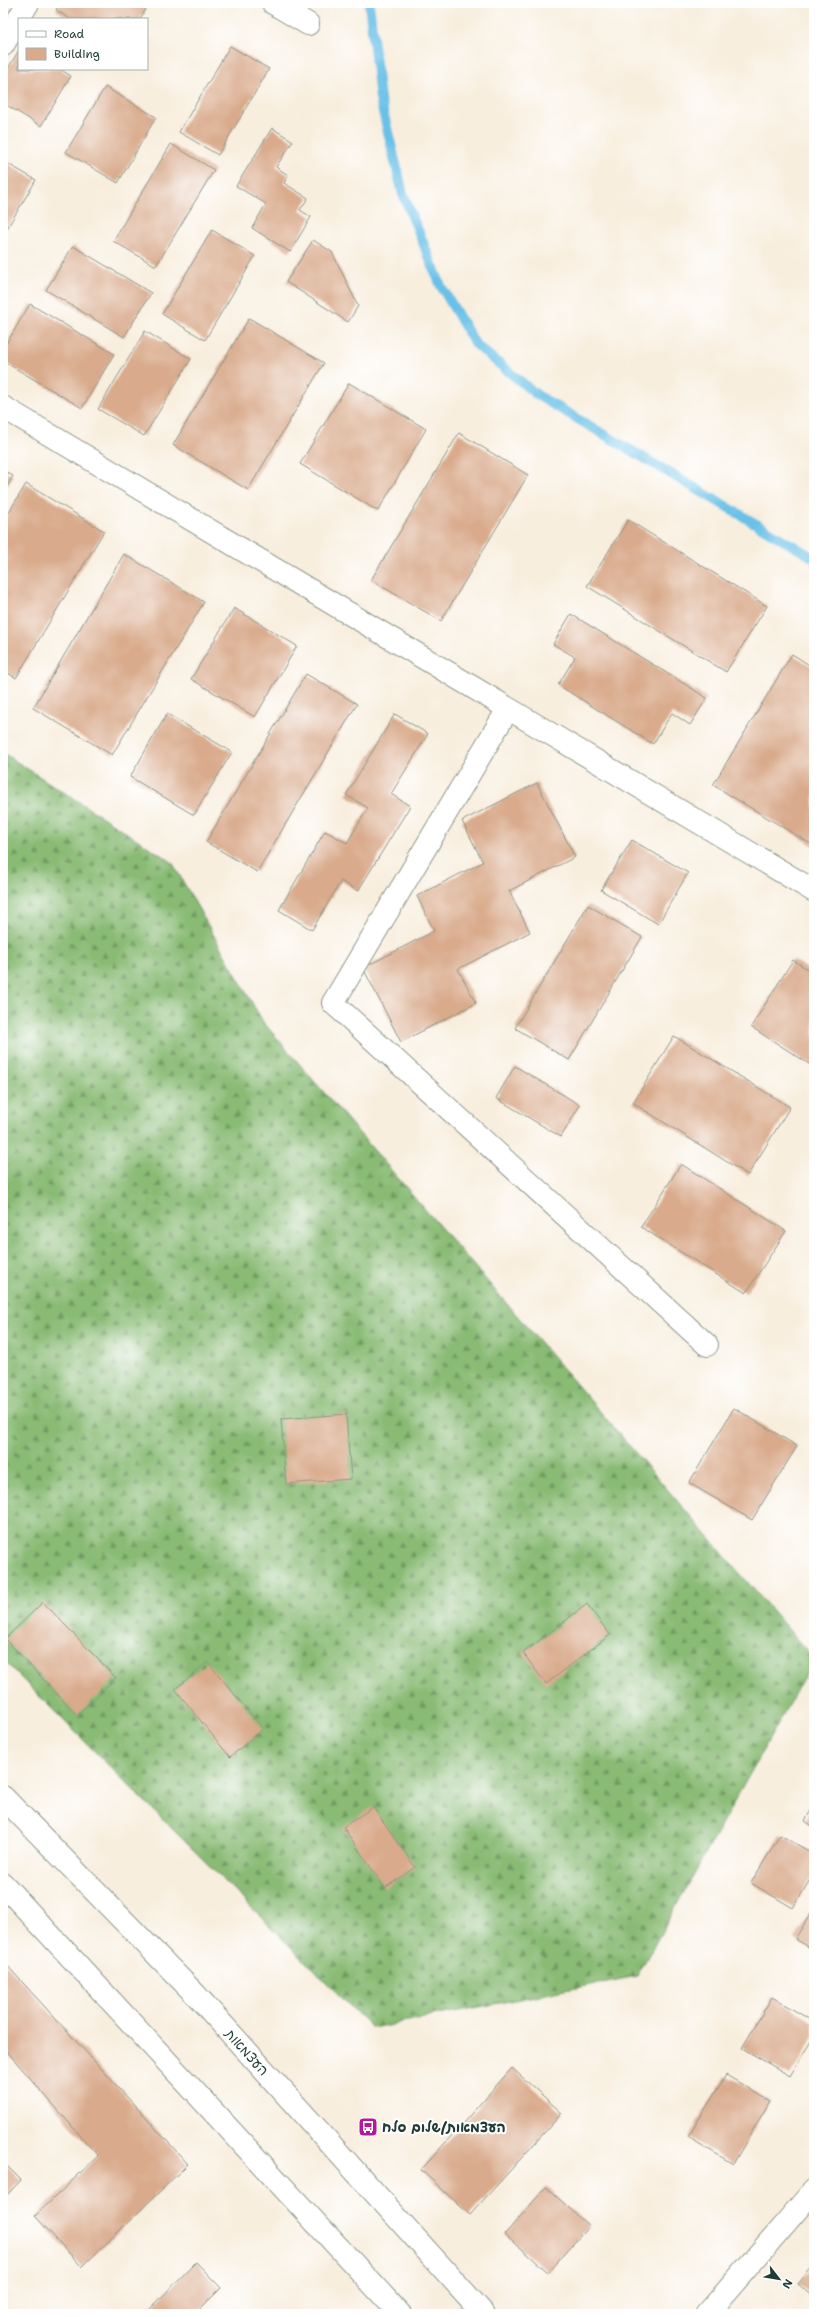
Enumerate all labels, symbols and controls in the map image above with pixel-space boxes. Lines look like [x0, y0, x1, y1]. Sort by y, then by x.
legend [18, 18, 148, 70]
text: Road [54, 26, 85, 42]
text: Building [54, 46, 100, 62]
street label: העצמאות [221, 2024, 273, 2079]
bus stop icon: העצמאות/שלום סלח [357, 2116, 379, 2138]
place label: העצמאות/שלום סלח [382, 2118, 506, 2136]
north arrow [759, 2259, 799, 2299]
text: N [778, 2276, 796, 2292]

